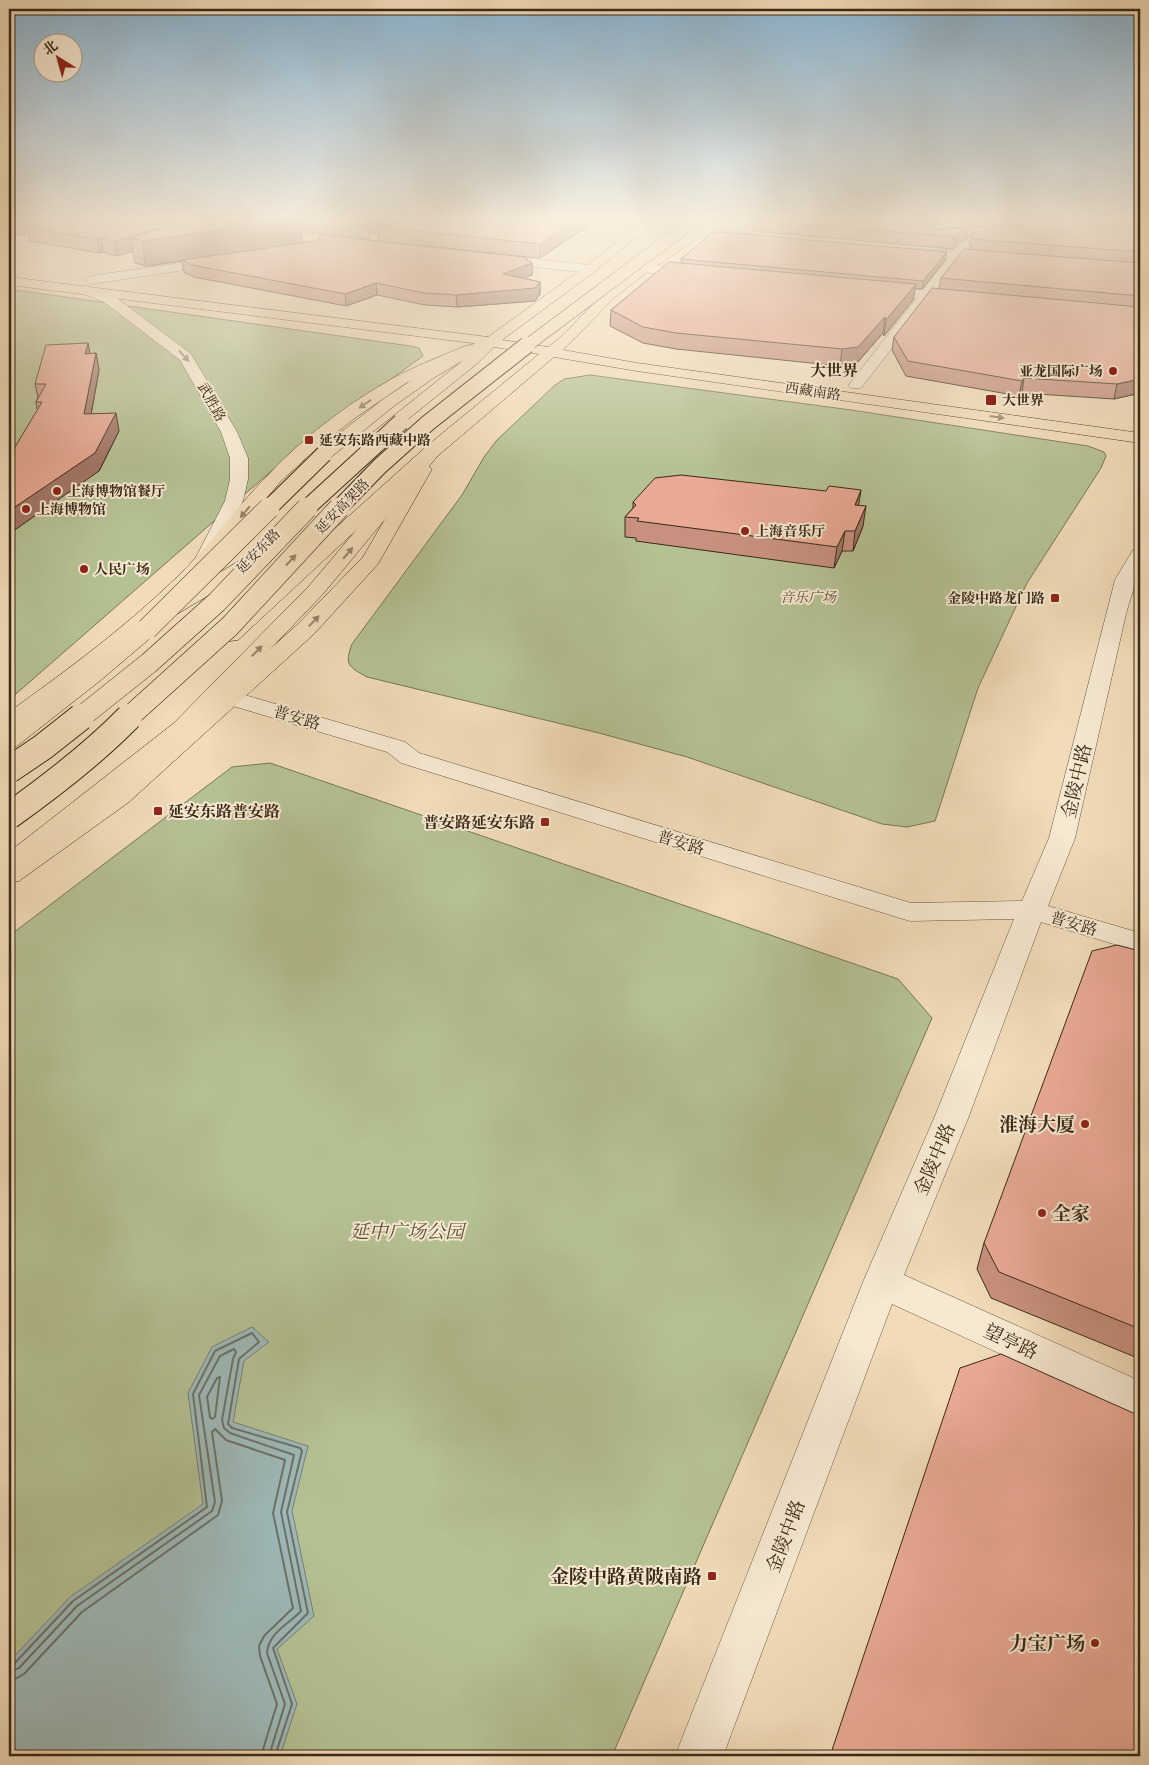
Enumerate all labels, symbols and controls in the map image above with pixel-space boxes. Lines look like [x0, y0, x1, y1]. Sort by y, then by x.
north arrow [32, 32, 82, 82]
text: 北 [39, 36, 61, 59]
one-way arrow [178, 350, 190, 362]
district label: 大世界 [810, 360, 858, 381]
place label: 亚龙国际广场 [1019, 362, 1103, 380]
marker: 亚龙国际广场 [1107, 365, 1119, 377]
street label: 西藏南路 [784, 378, 842, 404]
street label: 武胜路 [194, 379, 230, 425]
place label: 大世界 [1002, 391, 1044, 409]
marker: 大世界 [984, 393, 998, 407]
one-way arrow [359, 399, 372, 409]
one-way arrow [989, 413, 1005, 421]
place label: 延安东路西藏中路 [319, 431, 431, 449]
marker: 延安东路西藏中路 [303, 434, 315, 446]
street label: 延安高架路 [311, 475, 373, 537]
place label: 上海博物馆餐厅 [67, 482, 165, 500]
marker: 上海博物馆餐厅 [51, 485, 63, 497]
place label: 上海博物馆 [36, 500, 106, 518]
marker: 上海博物馆 [20, 503, 32, 515]
one-way arrow [239, 505, 250, 518]
place label: 上海音乐厅 [755, 522, 825, 540]
street label: 延安东路 [232, 525, 284, 577]
marker: 上海音乐厅 [739, 525, 751, 537]
one-way arrow [342, 547, 353, 560]
one-way arrow [285, 554, 296, 567]
place label: 人民广场 [94, 560, 150, 578]
marker: 人民广场 [78, 563, 90, 575]
park label: 音乐广场 [780, 588, 837, 606]
place label: 金陵中路龙门路 [947, 589, 1045, 607]
marker: 金陵中路龙门路 [1049, 592, 1061, 604]
one-way arrow [308, 615, 320, 627]
one-way arrow [251, 645, 263, 657]
street label: 普安路 [271, 700, 323, 735]
street label: 金陵中路 [1056, 741, 1097, 821]
place label: 延安东路普安路 [168, 801, 280, 822]
marker: 延安东路普安路 [152, 805, 164, 817]
place label: 普安路延安东路 [423, 812, 535, 833]
marker: 普安路延安东路 [539, 816, 551, 828]
street label: 普安路 [655, 825, 707, 860]
street label: 普安路 [1048, 906, 1100, 941]
place label: 淮海大厦 [999, 1112, 1075, 1137]
marker: 淮海大厦 [1079, 1118, 1091, 1130]
street label: 金陵中路 [908, 1119, 961, 1199]
place label: 全家 [1052, 1201, 1090, 1226]
marker: 全家 [1036, 1207, 1048, 1219]
park label: 延中广场公园 [350, 1219, 467, 1244]
street label: 望亭路 [980, 1318, 1042, 1365]
street label: 金陵中路 [760, 1496, 811, 1576]
place label: 金陵中路黄陂南路 [550, 1564, 702, 1589]
marker: 金陵中路黄陂南路 [706, 1570, 718, 1582]
place label: 力宝广场 [1009, 1631, 1085, 1656]
marker: 力宝广场 [1089, 1637, 1101, 1649]

